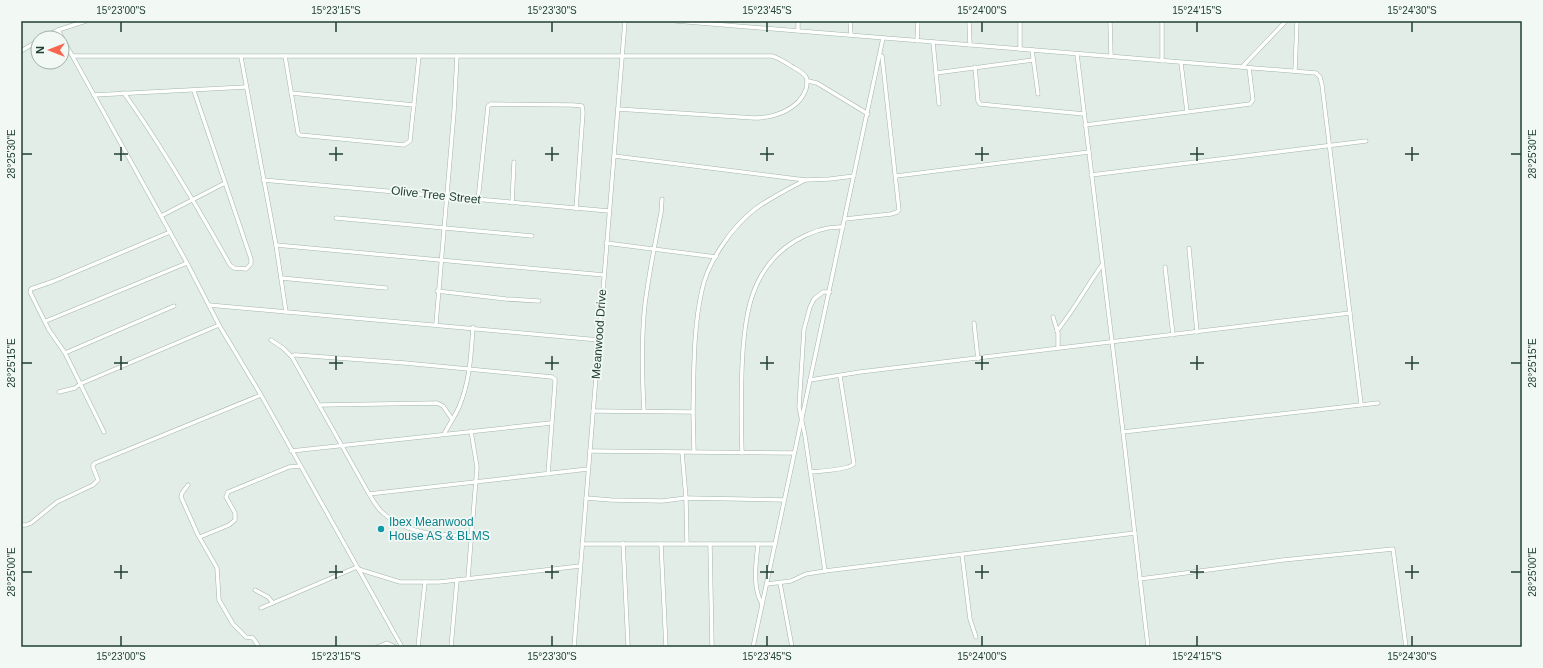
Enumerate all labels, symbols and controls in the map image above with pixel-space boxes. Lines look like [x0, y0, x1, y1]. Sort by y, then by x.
text: 15°23'00"S [96, 5, 146, 16]
text: 15°23'15"S [311, 5, 361, 16]
text: 15°23'30"S [527, 5, 577, 16]
text: 15°23'45"S [742, 5, 792, 16]
text: 15°24'00"S [957, 5, 1007, 16]
text: 15°24'15"S [1172, 5, 1222, 16]
text: 15°24'30"S [1387, 5, 1437, 16]
north arrow [30, 30, 70, 70]
text: N [34, 46, 46, 54]
text: 28°25'30"E [6, 129, 17, 179]
text: 28°25'30"E [1527, 129, 1538, 179]
street label: Olive Tree Street [390, 183, 482, 207]
street label: Meanwood Drive [589, 288, 609, 379]
text: 28°25'15"E [6, 338, 17, 388]
text: 28°25'15"E [1527, 338, 1538, 388]
place label: Ibex Meanwood House AS & BLMS [389, 515, 490, 543]
marker: Ibex Meanwood House AS & BLMS [376, 524, 386, 534]
text: 28°25'00"E [6, 547, 17, 597]
text: 28°25'00"E [1527, 547, 1538, 597]
text: 15°23'00"S [96, 651, 146, 662]
text: 15°23'15"S [311, 651, 361, 662]
text: 15°23'30"S [527, 651, 577, 662]
text: 15°23'45"S [742, 651, 792, 662]
text: 15°24'00"S [957, 651, 1007, 662]
text: 15°24'15"S [1172, 651, 1222, 662]
text: 15°24'30"S [1387, 651, 1437, 662]

